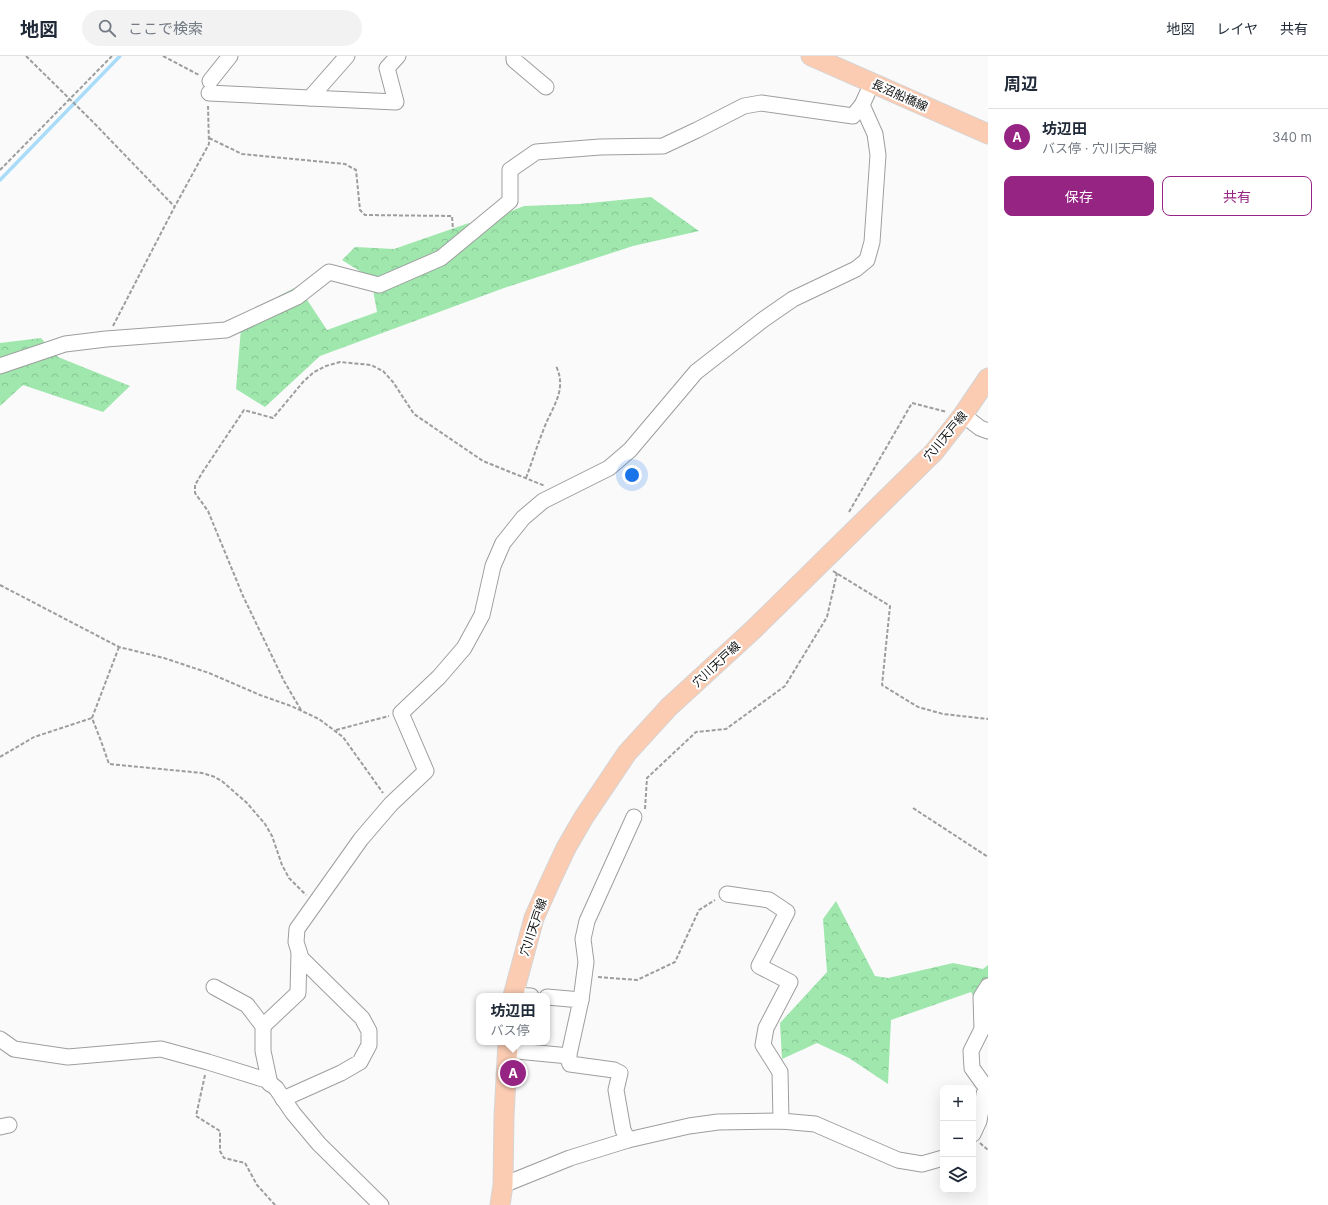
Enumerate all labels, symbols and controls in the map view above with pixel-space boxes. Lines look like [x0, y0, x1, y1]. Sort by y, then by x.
search box [82, 10, 362, 46]
icon: search [96, 17, 118, 39]
text: 地図 [20, 18, 58, 41]
text: ここで検索 [128, 19, 203, 38]
text: 地図 [1166, 20, 1194, 37]
text: レイヤ [1216, 20, 1258, 37]
text: 共有 [1280, 20, 1308, 37]
text: 周辺 [1004, 74, 1038, 94]
street label: 長沼船橋線 [870, 76, 930, 114]
text: 坊辺田 [1042, 119, 1087, 138]
text: A [1012, 129, 1022, 145]
text: 340 m [1272, 129, 1312, 145]
text: バス停 · 穴川天戸線 [1042, 140, 1157, 156]
button: 保存 [1004, 176, 1154, 216]
button: 共有 [1162, 176, 1312, 216]
street label: 穴川天戸線 [920, 408, 970, 464]
your location [622, 465, 642, 485]
street label: 穴川天戸線 [689, 638, 743, 690]
street label: 穴川天戸線 [516, 896, 550, 958]
popup [476, 993, 550, 1045]
text: 坊辺田 [490, 1001, 536, 1020]
text: バス停 [490, 1022, 530, 1038]
pin: A [500, 1058, 526, 1088]
map controls [940, 1085, 976, 1193]
button: + [940, 1085, 976, 1121]
button: − [940, 1121, 976, 1157]
button: layers [940, 1157, 976, 1193]

